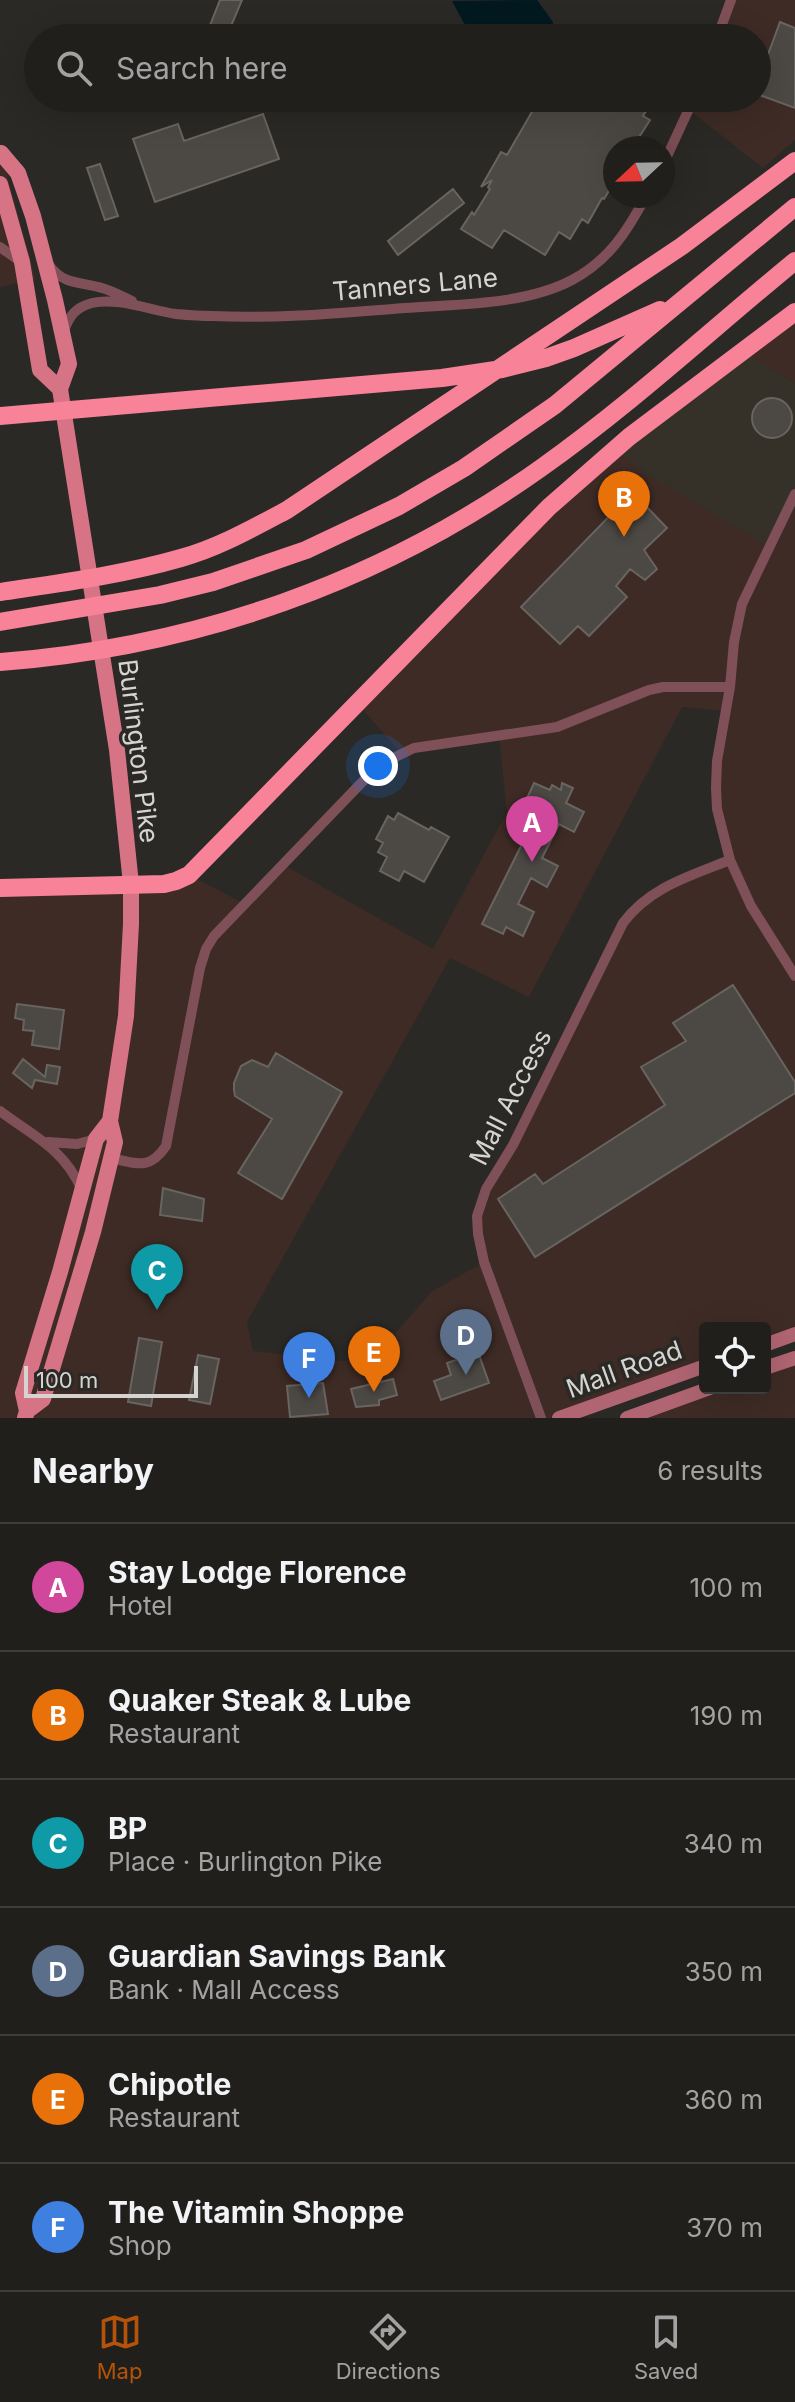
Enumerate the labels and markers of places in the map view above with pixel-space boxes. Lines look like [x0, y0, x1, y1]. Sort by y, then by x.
pin: B [598, 471, 650, 537]
pin: A [506, 796, 558, 862]
pin: C [131, 1244, 183, 1310]
pin: D [440, 1309, 492, 1375]
pin: E [348, 1326, 400, 1392]
pin: F [283, 1332, 335, 1398]

